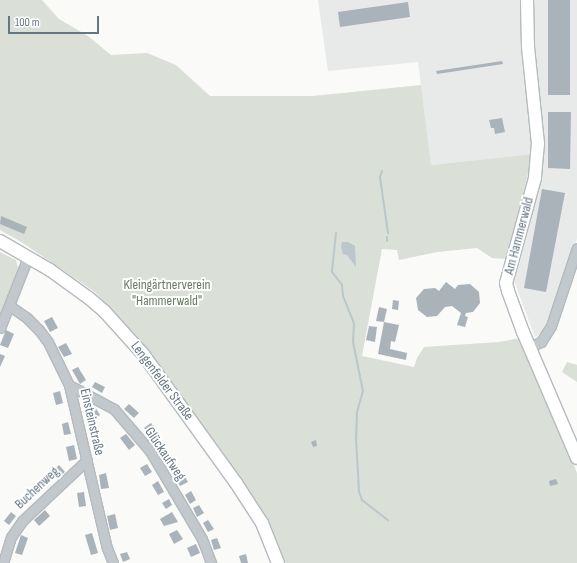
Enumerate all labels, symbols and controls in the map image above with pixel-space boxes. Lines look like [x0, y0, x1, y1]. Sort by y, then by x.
scale bar [10, 8, 101, 34]
text: 100 m [15, 15, 40, 30]
street label: Am Hammerwald [501, 196, 537, 276]
park label: Kleingärtnerverein "Hammerwald" [123, 277, 211, 310]
street label: Lengenfelder Straße [127, 338, 197, 424]
street label: Einsteinstraße [76, 387, 108, 457]
street label: Glückaufweg [141, 424, 189, 484]
street label: Buchenweg [11, 463, 63, 513]

